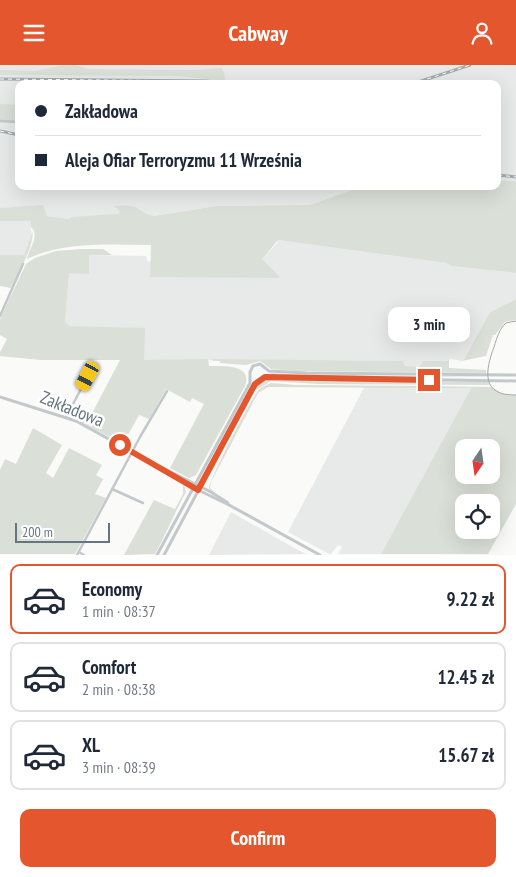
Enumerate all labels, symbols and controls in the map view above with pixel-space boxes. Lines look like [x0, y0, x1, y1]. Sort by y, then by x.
icon: menu [20, 19, 48, 47]
text: Cabway [228, 19, 288, 47]
icon: person [468, 19, 496, 47]
text: Zakładowa [65, 99, 138, 123]
text: Aleja Ofiar Terroryzmu 11 Września [65, 148, 302, 172]
callout: 3 min [388, 307, 470, 343]
text: 3 min [413, 314, 445, 334]
car [74, 359, 101, 393]
route end [418, 369, 440, 391]
street label: Zakładowa [37, 385, 107, 432]
route start [109, 434, 131, 456]
north arrow [455, 439, 500, 484]
map controls [455, 439, 500, 539]
button: locate [455, 494, 500, 539]
scale bar [15, 519, 110, 543]
text: 200 m [22, 523, 53, 541]
icon: car [22, 577, 67, 622]
text: Economy [82, 577, 142, 601]
text: 9.22 zł [447, 587, 494, 611]
text: 1 min · 08:37 [82, 601, 156, 621]
icon: car [22, 655, 67, 700]
text: Comfort [82, 655, 136, 679]
text: 12.45 zł [437, 665, 494, 689]
text: 2 min · 08:38 [82, 679, 156, 699]
icon: car [22, 733, 67, 778]
text: XL [82, 733, 100, 757]
text: 15.67 zł [438, 743, 494, 767]
text: 3 min · 08:39 [82, 757, 156, 777]
button: Confirm [20, 809, 496, 867]

